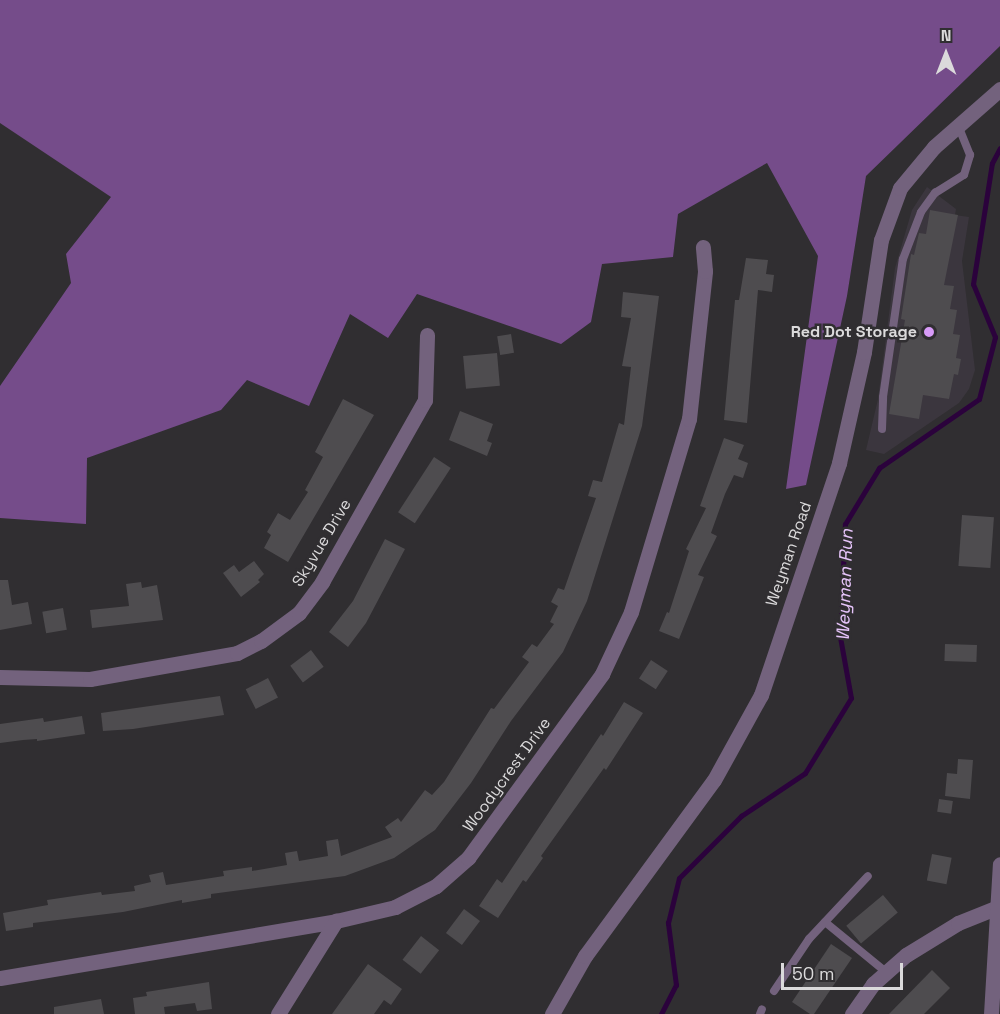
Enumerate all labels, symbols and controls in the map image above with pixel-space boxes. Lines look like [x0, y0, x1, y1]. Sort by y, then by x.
north arrow [916, 24, 976, 84]
text: N [941, 25, 951, 46]
place label: Red Dot Storage [791, 322, 917, 342]
marker: Red Dot Storage [922, 325, 936, 339]
street label: Skyvue Drive [288, 496, 356, 590]
street label: Weyman Road [762, 499, 816, 609]
water label: Weyman Run [832, 529, 858, 641]
street label: Woodycrest Drive [459, 714, 555, 836]
scale bar [784, 951, 906, 989]
text: 50 m [792, 962, 834, 985]

